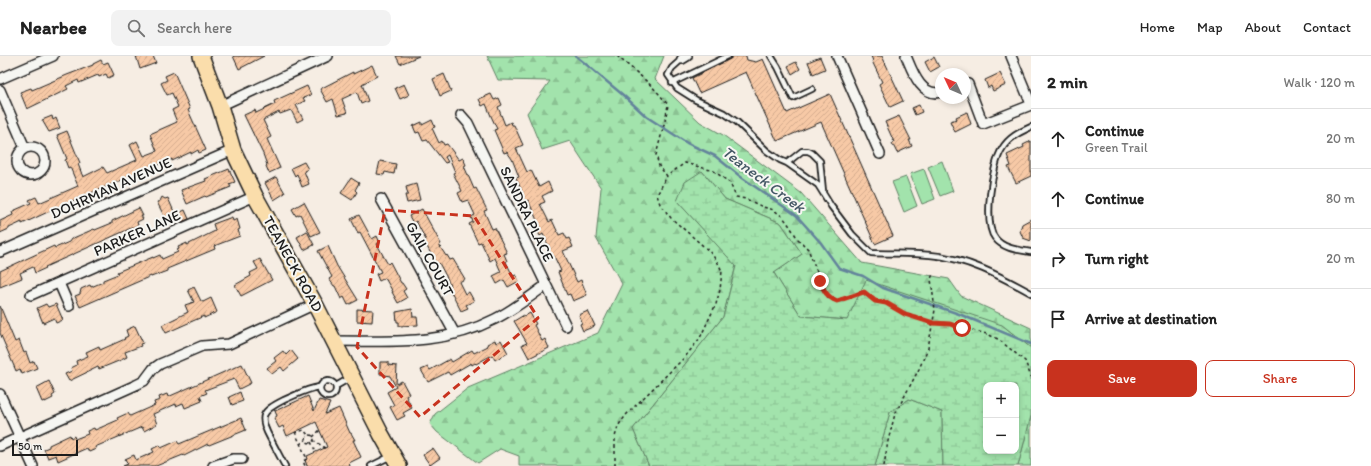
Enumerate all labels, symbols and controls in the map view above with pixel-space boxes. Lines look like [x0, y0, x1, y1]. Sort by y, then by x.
search box [111, 10, 391, 46]
text: Nearbee [20, 16, 87, 39]
icon: search [125, 17, 147, 39]
text: Search here [157, 19, 232, 37]
text: Home [1140, 19, 1175, 36]
text: Map [1197, 19, 1223, 36]
text: About [1245, 19, 1281, 36]
text: Contact [1303, 19, 1351, 36]
north arrow [935, 68, 971, 104]
text: 2 min [1047, 72, 1087, 92]
text: Walk · 120 m [1284, 75, 1355, 90]
text: Continue [1085, 122, 1144, 140]
icon: ahead [1047, 128, 1069, 150]
text: 20 m [1326, 131, 1355, 146]
text: Green Trail [1085, 140, 1148, 155]
water label: Teaneck Creek [719, 142, 809, 217]
street label: DOHRMAN AVENUE [48, 153, 174, 223]
street label: SANDRA PLACE [496, 163, 558, 265]
icon: ahead [1047, 188, 1069, 210]
text: Continue [1085, 190, 1144, 208]
text: 80 m [1326, 191, 1355, 206]
street label: PARKER LANE [91, 206, 183, 260]
street label: TEANECK ROAD [259, 213, 327, 315]
street label: GAIL COURT [402, 219, 458, 300]
icon: right [1047, 248, 1069, 270]
text: Turn right [1085, 250, 1149, 268]
text: 20 m [1326, 251, 1355, 266]
route end [811, 272, 829, 290]
icon: arrive [1047, 308, 1069, 330]
text: Arrive at destination [1085, 310, 1217, 328]
route start [953, 319, 971, 337]
button: Save [1047, 360, 1197, 397]
button: Share [1205, 360, 1355, 397]
map controls [983, 382, 1019, 454]
button: + [983, 382, 1019, 418]
button: − [983, 418, 1019, 454]
scale bar [12, 438, 78, 457]
text: 50 m [18, 440, 42, 453]

